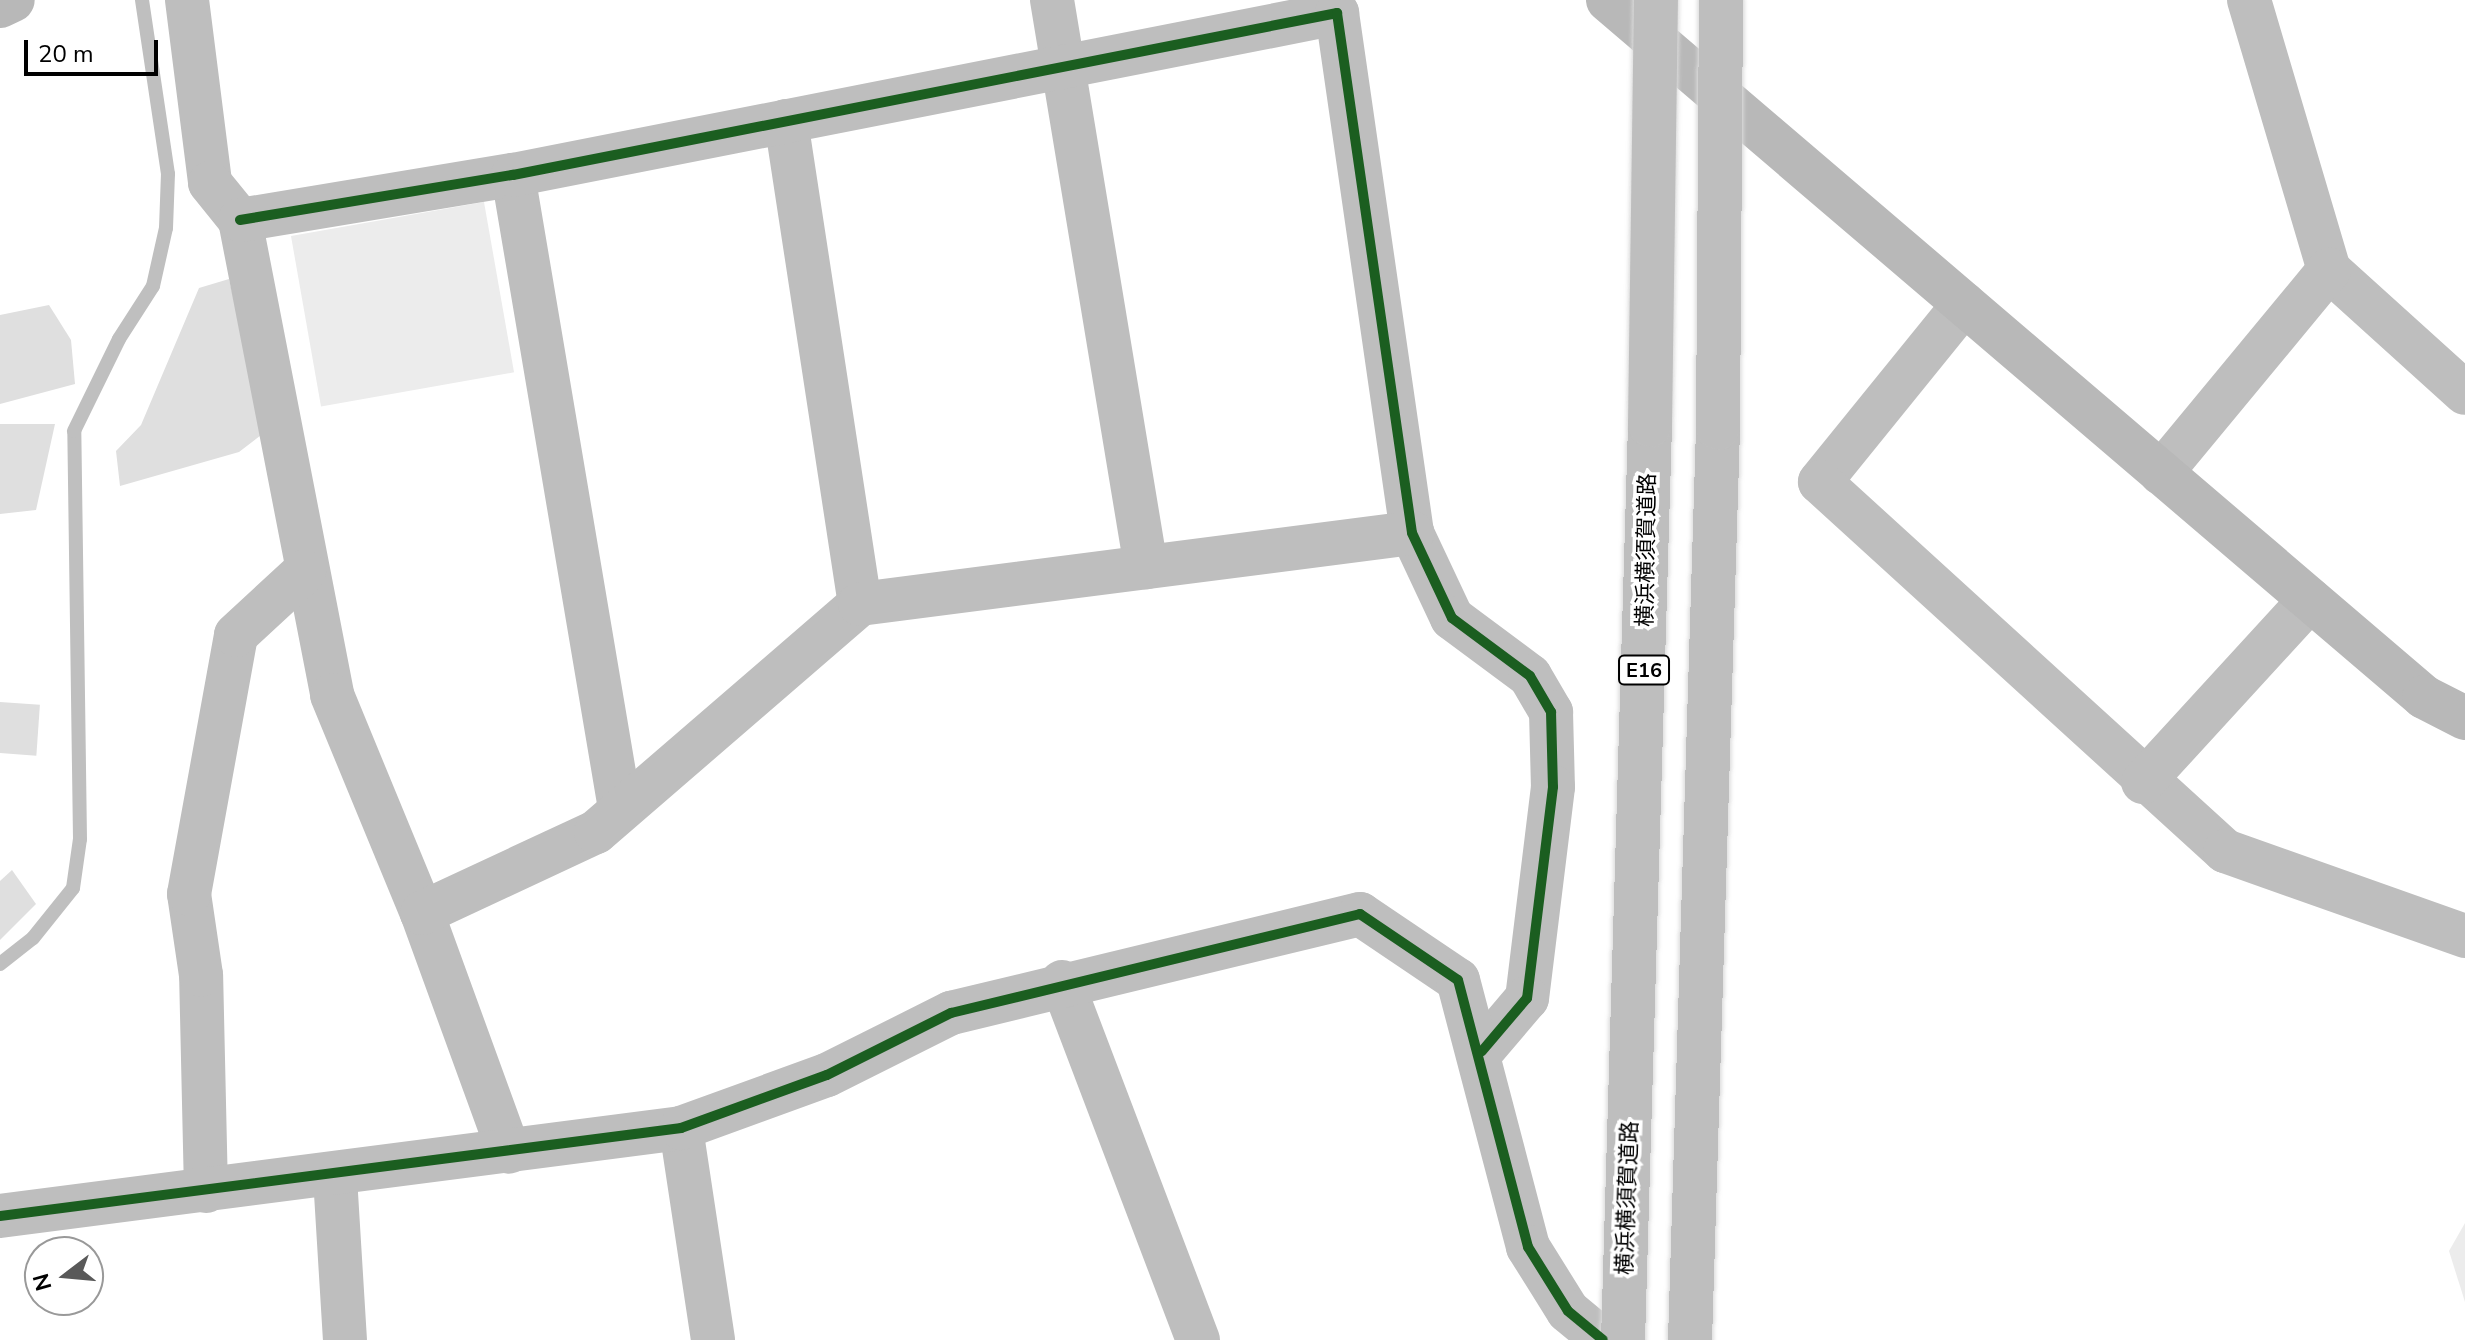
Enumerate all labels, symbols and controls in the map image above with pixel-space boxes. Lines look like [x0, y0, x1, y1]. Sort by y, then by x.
scale bar [28, 24, 162, 74]
text: 20 m [38, 38, 94, 70]
street label: 横浜横須賀道路 [1632, 473, 1662, 627]
road number: E16 [1618, 654, 1670, 686]
street label: 横浜横須賀道路 [1612, 1121, 1644, 1275]
north arrow [24, 1236, 104, 1316]
text: N [26, 1270, 60, 1294]

